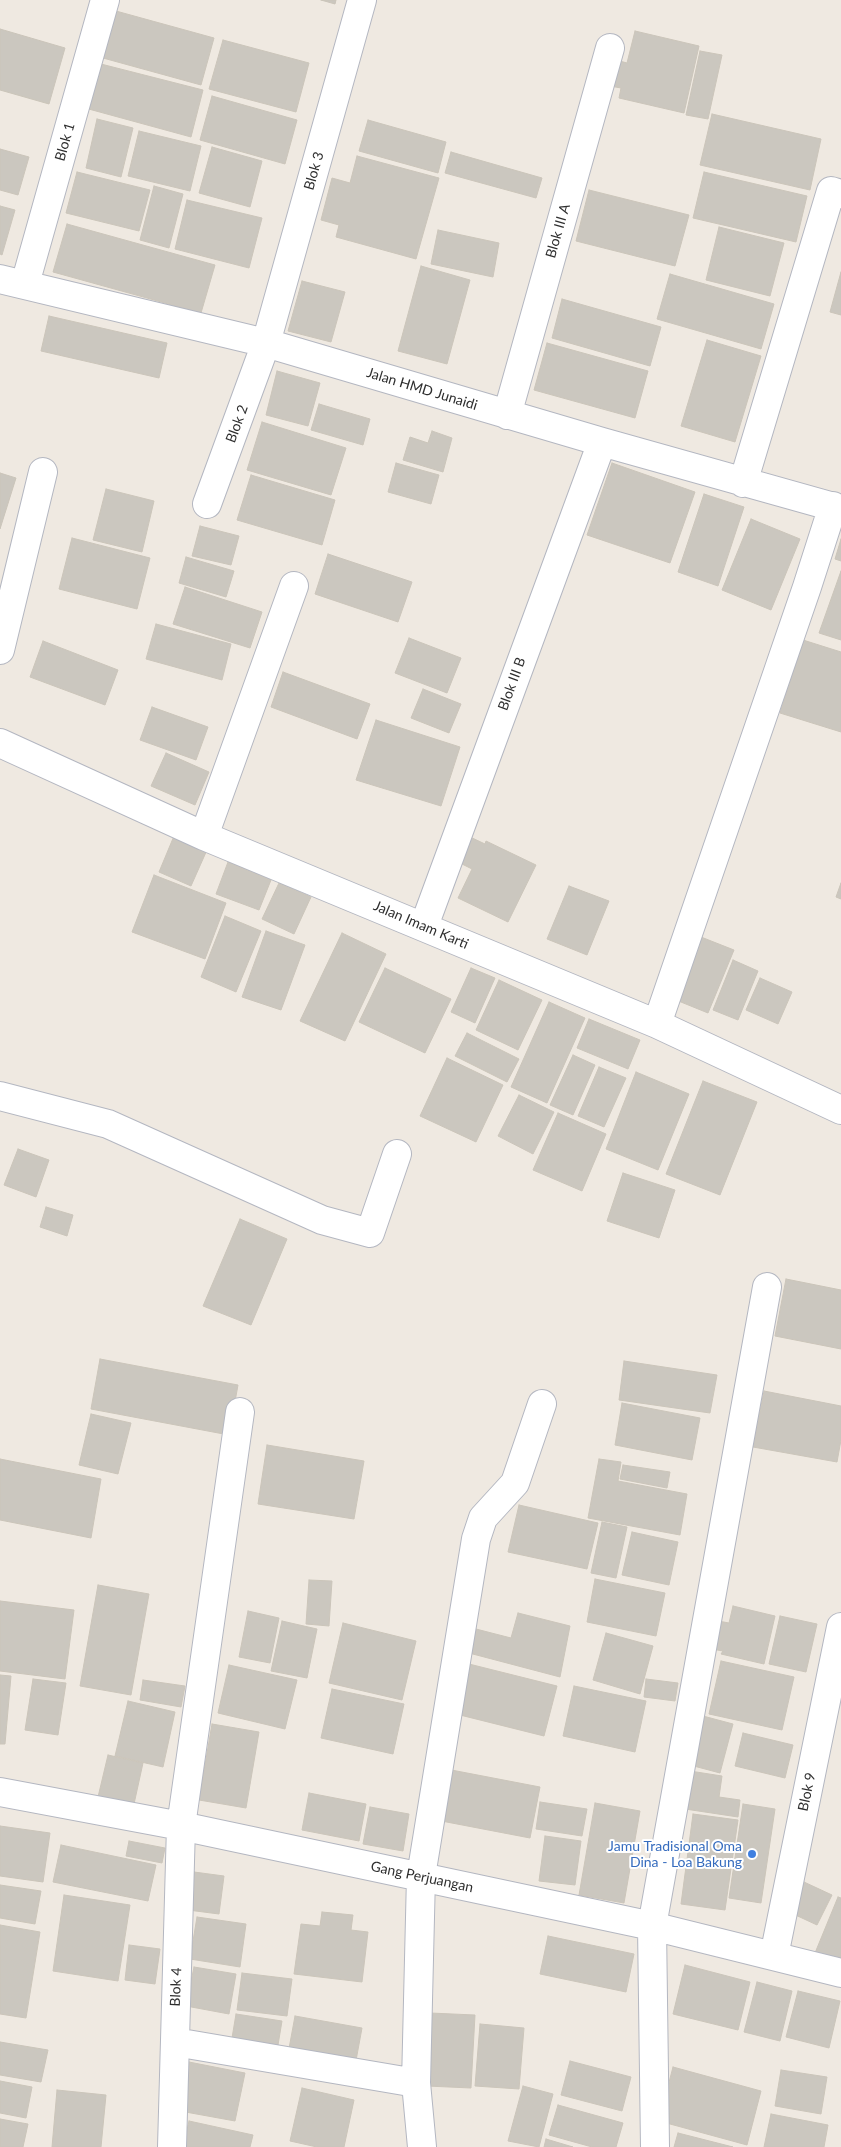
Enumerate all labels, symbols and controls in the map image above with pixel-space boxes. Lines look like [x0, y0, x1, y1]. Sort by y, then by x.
street label: Blok 1 [52, 121, 78, 163]
street label: Blok 3 [301, 150, 327, 192]
street label: Blok III A [542, 202, 574, 260]
street label: Jalan HMD Junaidi [365, 364, 479, 414]
street label: Blok 2 [222, 403, 252, 445]
street label: Blok III B [495, 655, 529, 713]
street label: Jalan Imam Karti [371, 897, 471, 953]
street label: Blok 9 [795, 1771, 819, 1813]
place label: Jamu Tradisional Oma Dina - Loa Bakung [608, 1838, 742, 1870]
marker: Jamu Tradisional Oma Dina - Loa Bakung [746, 1848, 758, 1860]
street label: Gang Perjuangan [369, 1858, 475, 1896]
street label: Blok 4 [167, 1967, 185, 2007]

